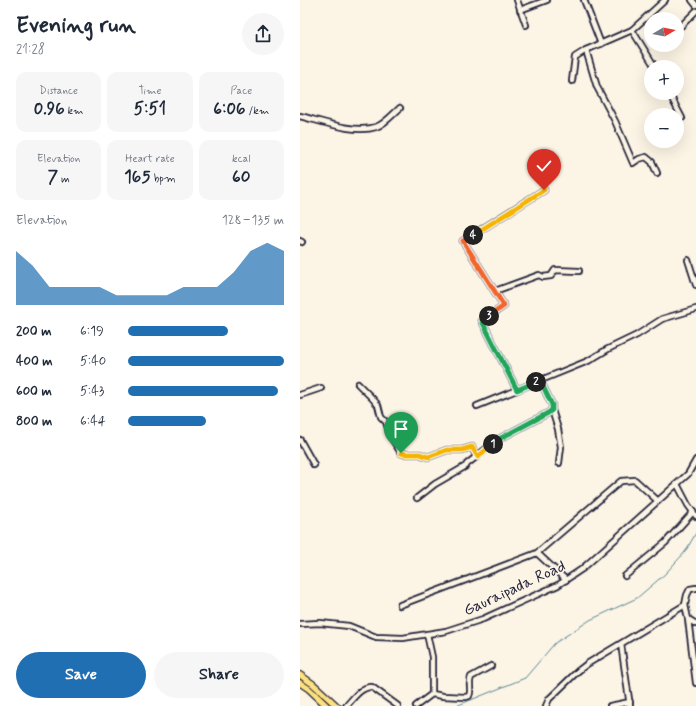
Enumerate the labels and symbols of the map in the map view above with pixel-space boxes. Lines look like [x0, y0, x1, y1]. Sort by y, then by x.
north arrow [644, 12, 684, 52]
pin [527, 149, 561, 190]
pin: 4 [463, 225, 483, 245]
pin: 3 [479, 306, 499, 326]
pin: 2 [526, 372, 546, 392]
pin [384, 412, 418, 453]
pin: 1 [483, 434, 503, 454]
street label: Gauraipada Road [460, 556, 569, 621]

